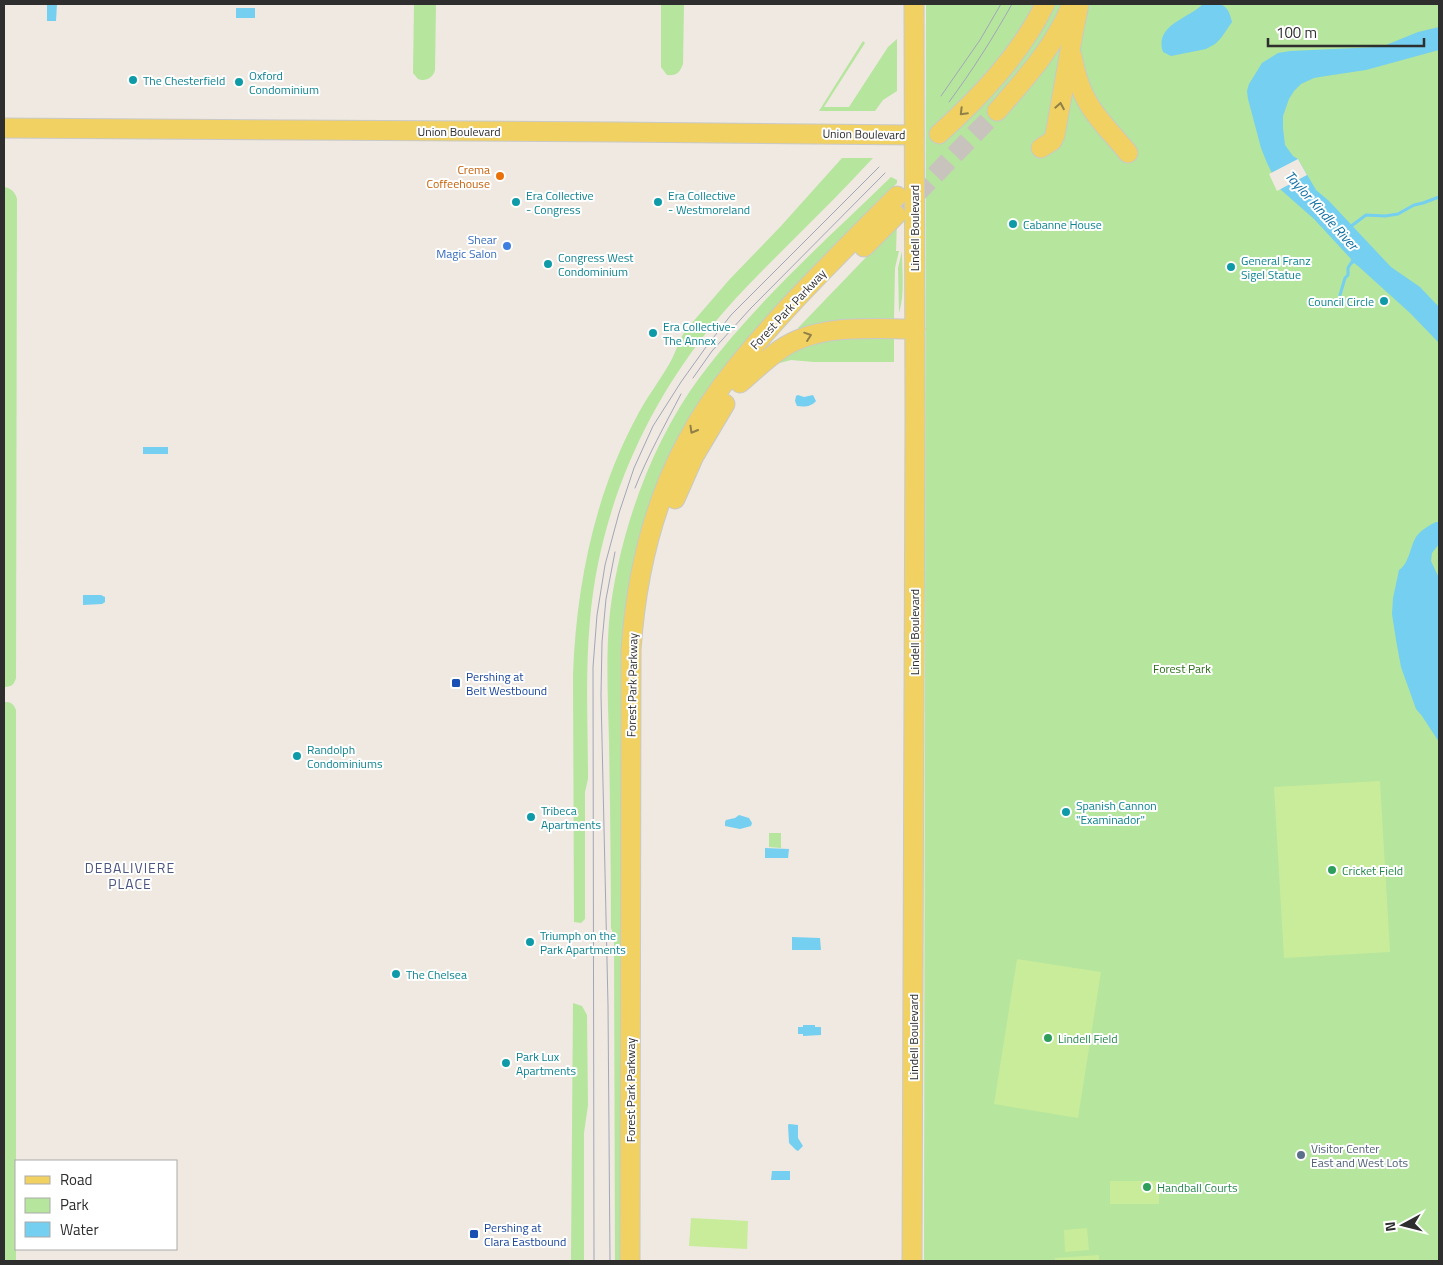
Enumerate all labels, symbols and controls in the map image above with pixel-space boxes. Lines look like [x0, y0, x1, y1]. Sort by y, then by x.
scale bar [1268, 15, 1424, 47]
text: 100 m [1276, 21, 1317, 44]
place label: Oxford Condominium [249, 66, 319, 99]
place label: The Chesterfield [143, 71, 225, 90]
marker: The Chesterfield [127, 74, 139, 86]
marker: Oxford Condominium [233, 76, 245, 88]
one-way arrow [1055, 102, 1065, 110]
one-way arrow [960, 106, 969, 115]
street label: Union Boulevard [417, 122, 501, 141]
street label: Union Boulevard [822, 124, 906, 144]
place label: Crema Coffeehouse [427, 160, 490, 193]
water label: Taylor Kindle River [1280, 166, 1365, 256]
marker: Crema Coffeehouse [494, 170, 506, 182]
street label: Lindell Boulevard [905, 185, 924, 271]
place label: Era Collective - Congress [526, 186, 594, 219]
place label: Era Collective - Westmoreland [668, 186, 750, 219]
marker: Era Collective - Congress [510, 196, 522, 208]
marker: Era Collective - Westmoreland [652, 196, 664, 208]
place label: Cabanne House [1023, 215, 1102, 234]
marker: Cabanne House [1007, 218, 1019, 230]
place label: Shear Magic Salon [436, 230, 497, 263]
marker: Shear Magic Salon [501, 240, 513, 252]
place label: Congress West Condominium [558, 248, 634, 281]
place label: General Franz Sigel Statue [1241, 251, 1311, 284]
marker: Congress West Condominium [542, 258, 554, 270]
marker: General Franz Sigel Statue [1225, 261, 1237, 273]
street label: Forest Park Parkway [745, 264, 831, 354]
place label: Council Circle [1308, 292, 1374, 311]
marker: Council Circle [1378, 295, 1390, 307]
place label: Era Collective- The Annex [663, 317, 736, 350]
marker: Era Collective- The Annex [647, 327, 659, 339]
one-way arrow [803, 332, 812, 342]
one-way arrow [690, 425, 700, 434]
street label: Lindell Boulevard [905, 589, 924, 675]
street label: Forest Park Parkway [622, 632, 642, 737]
park label: Forest Park [1153, 659, 1211, 678]
place label: Pershing at Belt Westbound [466, 667, 547, 700]
marker: Pershing at Belt Westbound [450, 677, 462, 689]
place label: Randolph Condominiums [307, 740, 383, 773]
marker: Randolph Condominiums [291, 750, 303, 762]
place label: Spanish Cannon "Examinador" [1076, 796, 1157, 829]
place label: Tribeca Apartments [541, 801, 602, 834]
marker: Spanish Cannon "Examinador" [1060, 806, 1072, 818]
marker: Tribeca Apartments [525, 811, 537, 823]
district label: DEBALIVIERE PLACE [85, 857, 175, 894]
place label: Cricket Field [1342, 861, 1403, 880]
marker: Cricket Field [1326, 864, 1338, 876]
place label: Triumph on the Park Apartments [540, 926, 626, 959]
marker: Triumph on the Park Apartments [524, 936, 536, 948]
place label: The Chelsea [406, 965, 467, 984]
marker: The Chelsea [390, 968, 402, 980]
street label: Lindell Boulevard [904, 994, 923, 1080]
place label: Lindell Field [1058, 1029, 1118, 1048]
marker: Lindell Field [1042, 1032, 1054, 1044]
street label: Forest Park Parkway [621, 1038, 640, 1142]
place label: Park Lux Apartments [516, 1047, 577, 1080]
marker: Park Lux Apartments [500, 1057, 512, 1069]
place label: Visitor Center East and West Lots [1311, 1139, 1409, 1172]
marker: Visitor Center East and West Lots [1295, 1149, 1307, 1161]
legend [15, 1160, 178, 1250]
text: Road [60, 1168, 92, 1191]
place label: Handball Courts [1157, 1178, 1238, 1197]
marker: Handball Courts [1141, 1181, 1153, 1193]
text: Park [60, 1193, 89, 1216]
north arrow [1378, 1200, 1428, 1250]
text: Water [60, 1218, 99, 1241]
place label: Pershing at Clara Eastbound [484, 1218, 566, 1251]
text: N [1379, 1221, 1401, 1233]
marker: Pershing at Clara Eastbound [468, 1228, 480, 1240]

